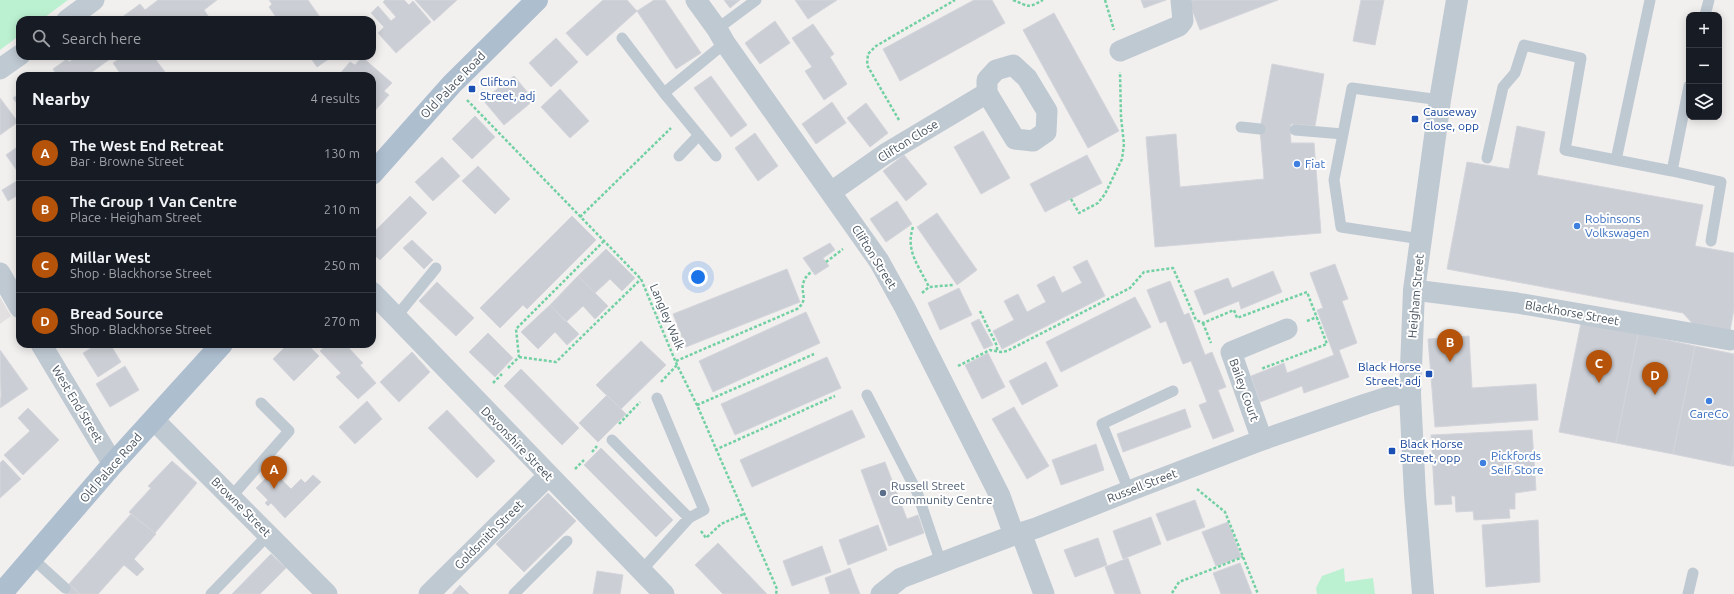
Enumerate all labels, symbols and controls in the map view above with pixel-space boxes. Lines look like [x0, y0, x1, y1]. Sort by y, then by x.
map controls [1686, 12, 1722, 120]
button: + [1686, 12, 1722, 48]
search box [16, 16, 376, 60]
icon: search [30, 27, 52, 49]
text: Search here [62, 30, 141, 47]
button: − [1686, 48, 1722, 84]
street label: Old Palace Road [418, 49, 488, 121]
place label: Clifton Street, adj [480, 75, 536, 102]
marker: Clifton Street, adj [467, 84, 477, 94]
button: layers [1686, 84, 1722, 120]
text: Nearby [32, 89, 90, 108]
text: 4 results [310, 91, 360, 105]
place label: Causeway Close, opp [1423, 105, 1479, 132]
marker: Causeway Close, opp [1410, 114, 1420, 124]
street label: Clifton Close [875, 117, 940, 164]
text: The West End Retreat [70, 137, 224, 154]
text: A [40, 146, 50, 160]
text: 130 m [324, 146, 360, 160]
text: Bar · Browne Street [70, 154, 184, 168]
place label: Fiat [1305, 157, 1325, 170]
marker: Fiat [1292, 159, 1302, 169]
text: The Group 1 Van Centre [70, 193, 237, 210]
text: B [41, 202, 49, 216]
text: 210 m [324, 202, 360, 216]
text: Place · Heigham Street [70, 210, 202, 224]
place label: Robinsons Volkswagen [1585, 212, 1649, 239]
marker: Robinsons Volkswagen [1572, 221, 1582, 231]
street label: Clifton Street [850, 222, 899, 291]
text: Millar West [70, 249, 151, 266]
street label: Heigham Street [1405, 253, 1426, 339]
text: C [41, 258, 49, 272]
text: 250 m [324, 258, 360, 272]
text: Shop · Blackhorse Street [70, 266, 212, 280]
your location [688, 267, 708, 287]
street label: Langley Walk [648, 282, 687, 352]
street label: Blackhorse Street [1524, 298, 1620, 327]
text: Bread Source [70, 305, 163, 322]
text: D [40, 314, 50, 328]
text: 270 m [324, 314, 360, 328]
text: Shop · Blackhorse Street [70, 322, 212, 336]
pin: B [1437, 329, 1463, 362]
pin: C [1586, 350, 1612, 383]
street label: Bailey Court [1227, 357, 1262, 423]
place label: Black Horse Street, adj [1358, 360, 1421, 387]
pin: D [1642, 362, 1668, 395]
street label: West End Street [49, 363, 106, 445]
marker: Black Horse Street, adj [1424, 369, 1434, 379]
marker: CareCo [1704, 396, 1714, 406]
street label: Devonshire Street [479, 404, 556, 483]
place label: CareCo [1689, 407, 1729, 420]
street label: Old Palace Road [77, 430, 144, 505]
place label: Black Horse Street, opp [1400, 437, 1463, 464]
marker: Black Horse Street, opp [1387, 446, 1397, 456]
place label: Pickfords Self Store [1491, 449, 1544, 476]
pin: A [261, 456, 287, 489]
marker: Pickfords Self Store [1478, 458, 1488, 468]
street label: Russell Street [1105, 466, 1179, 505]
street label: Browne Street [209, 474, 274, 539]
place label: Russell Street Community Centre [891, 479, 993, 506]
marker: Russell Street Community Centre [878, 488, 888, 498]
street label: Goldsmith Street [452, 498, 526, 572]

